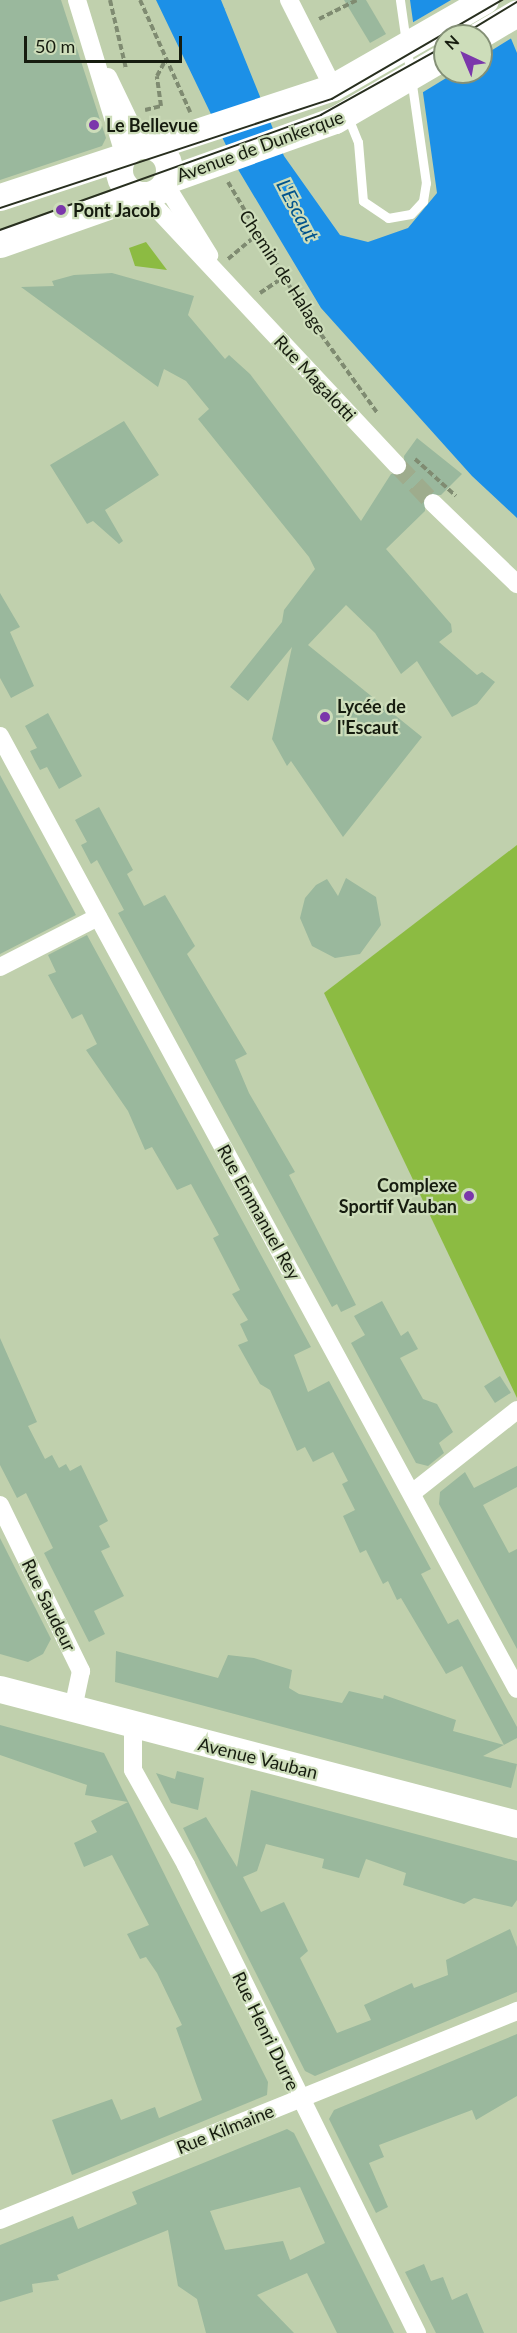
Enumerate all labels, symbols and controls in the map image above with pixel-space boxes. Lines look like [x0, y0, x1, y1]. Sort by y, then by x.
scale bar [27, 24, 184, 62]
north arrow [433, 24, 493, 84]
text: N [440, 31, 463, 53]
text: 50 m [35, 35, 75, 57]
street label: Avenue de Dunkerque [174, 106, 346, 186]
place label: Le Bellevue [106, 114, 198, 136]
marker: Le Bellevue [87, 118, 101, 132]
water label: L'Escaut [272, 175, 324, 245]
place label: Pont Jacob [73, 199, 161, 221]
marker: Pont Jacob [54, 203, 68, 217]
street label: Chemin de Halage [235, 206, 331, 338]
street label: Rue Magalotti [270, 330, 360, 426]
place label: Lycée de l'Escaut [337, 696, 406, 738]
marker: Lycée de l'Escaut [318, 710, 332, 724]
street label: Rue Emmanuel Rey [213, 1141, 305, 1283]
place label: Complexe Sportif Vauban [338, 1175, 457, 1218]
marker: Complexe Sportif Vauban [462, 1189, 476, 1203]
street label: Rue Saudeur [17, 1555, 81, 1655]
street label: Avenue Vauban [196, 1733, 320, 1783]
street label: Rue Henri Durre [228, 1968, 304, 2094]
street label: Rue Kilmaine [173, 2100, 277, 2158]

